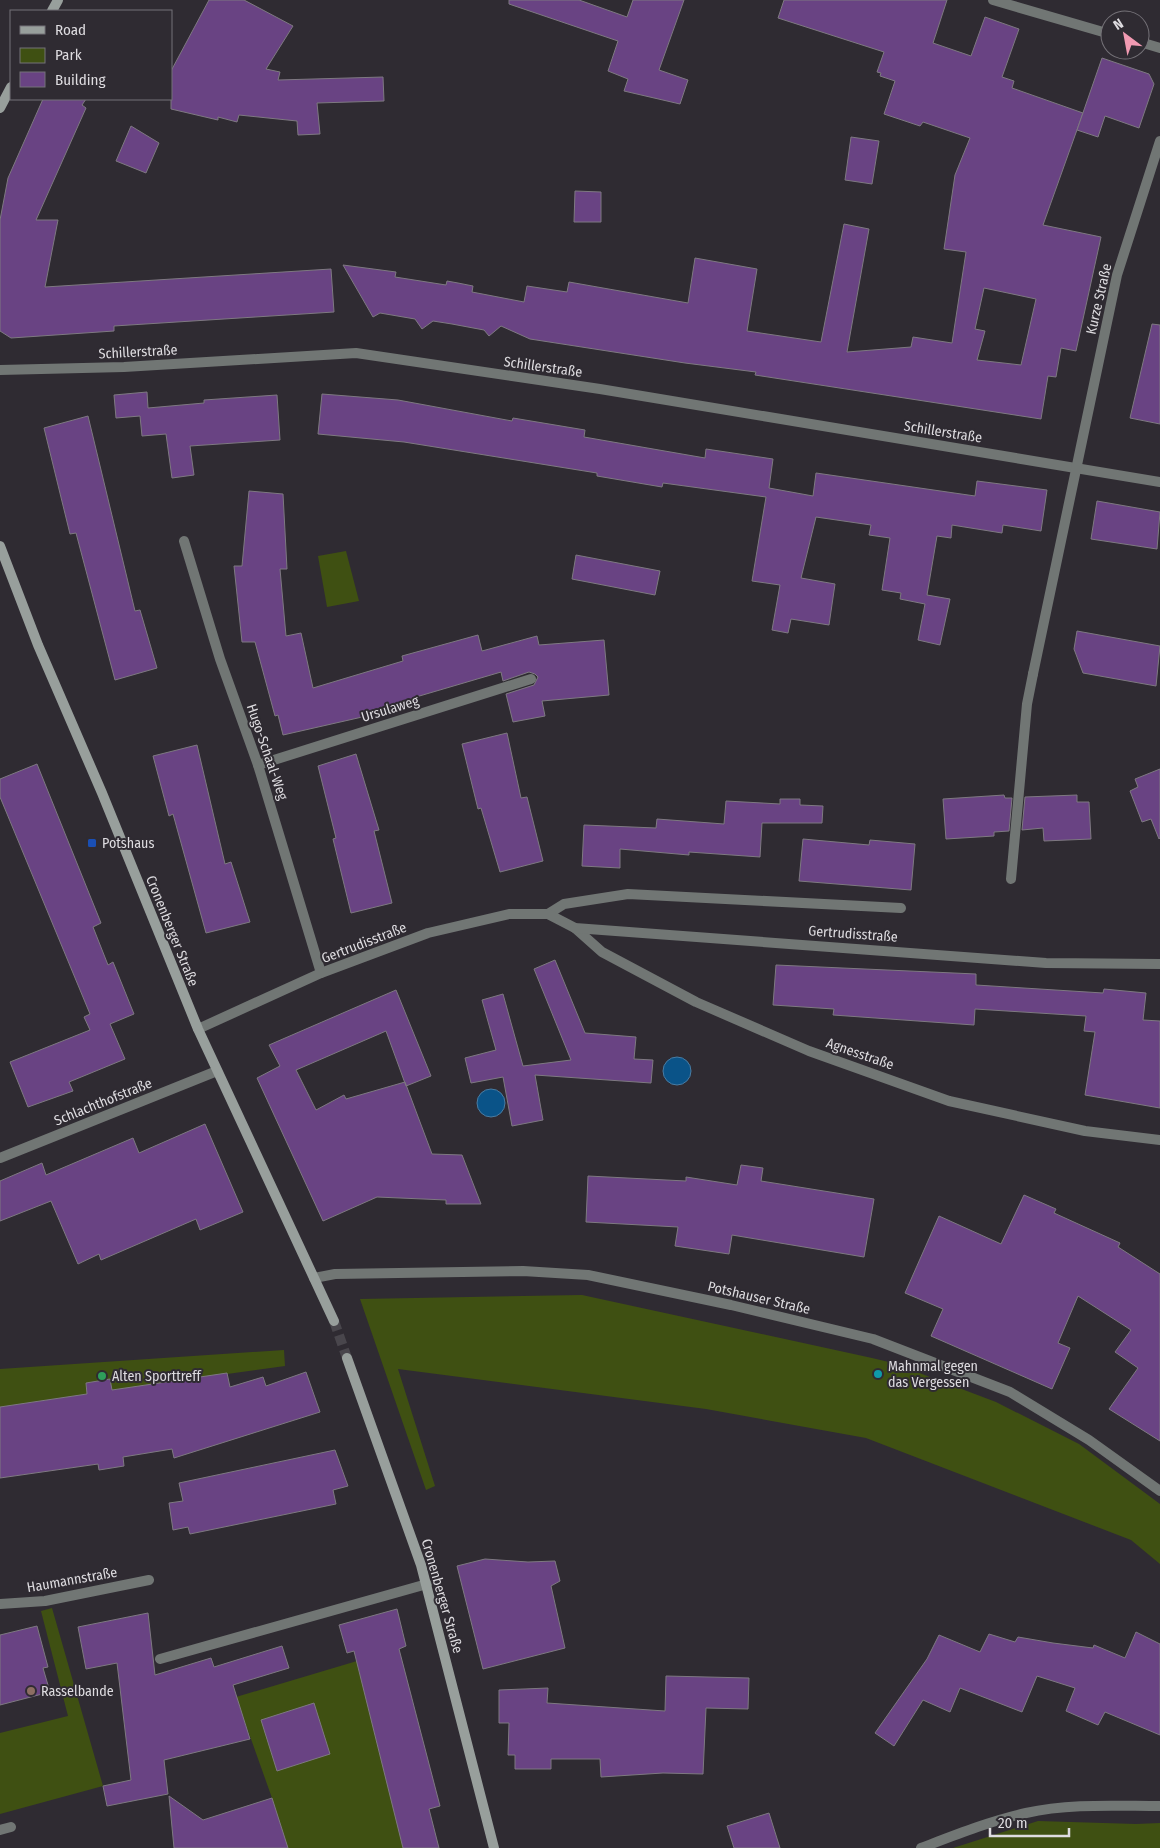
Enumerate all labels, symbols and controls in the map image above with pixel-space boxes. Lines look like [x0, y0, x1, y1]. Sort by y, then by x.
legend [10, 10, 172, 100]
north arrow [1100, 10, 1150, 60]
text: N [1110, 15, 1126, 34]
text: Road [55, 21, 86, 39]
text: Park [55, 46, 82, 64]
text: Building [55, 71, 106, 89]
street label: Kurze Straße [1083, 262, 1115, 336]
street label: Schillerstraße [98, 341, 178, 363]
street label: Schillerstraße [503, 353, 583, 381]
street label: Schillerstraße [903, 417, 983, 447]
street label: Ursulaweg [359, 692, 421, 726]
street label: Hugo-Schaal-Weg [243, 702, 292, 803]
place label: Potshaus [102, 835, 154, 852]
marker: Potshaus [86, 837, 98, 849]
street label: Cronenberger Straße [142, 873, 202, 989]
street label: Gertrudisstraße [319, 919, 409, 967]
street label: Gertrudisstraße [808, 922, 898, 946]
street label: Agnesstraße [824, 1035, 896, 1074]
street label: Schlachthofstraße [52, 1075, 154, 1129]
street label: Potshauser Straße [706, 1278, 812, 1318]
place label: Mahnmal gegen das Vergessen [888, 1358, 978, 1391]
place label: Alten Sporttreff [112, 1368, 203, 1385]
marker: Mahnmal gegen das Vergessen [872, 1368, 884, 1380]
marker: Alten Sporttreff [96, 1370, 108, 1382]
street label: Cronenberger Straße [418, 1537, 466, 1655]
street label: Haumannstraße [26, 1564, 119, 1596]
place label: Rasselbande [41, 1683, 114, 1700]
marker: Rasselbande [25, 1685, 37, 1697]
scale bar [990, 1806, 1069, 1838]
text: 20 m [998, 1814, 1028, 1832]

